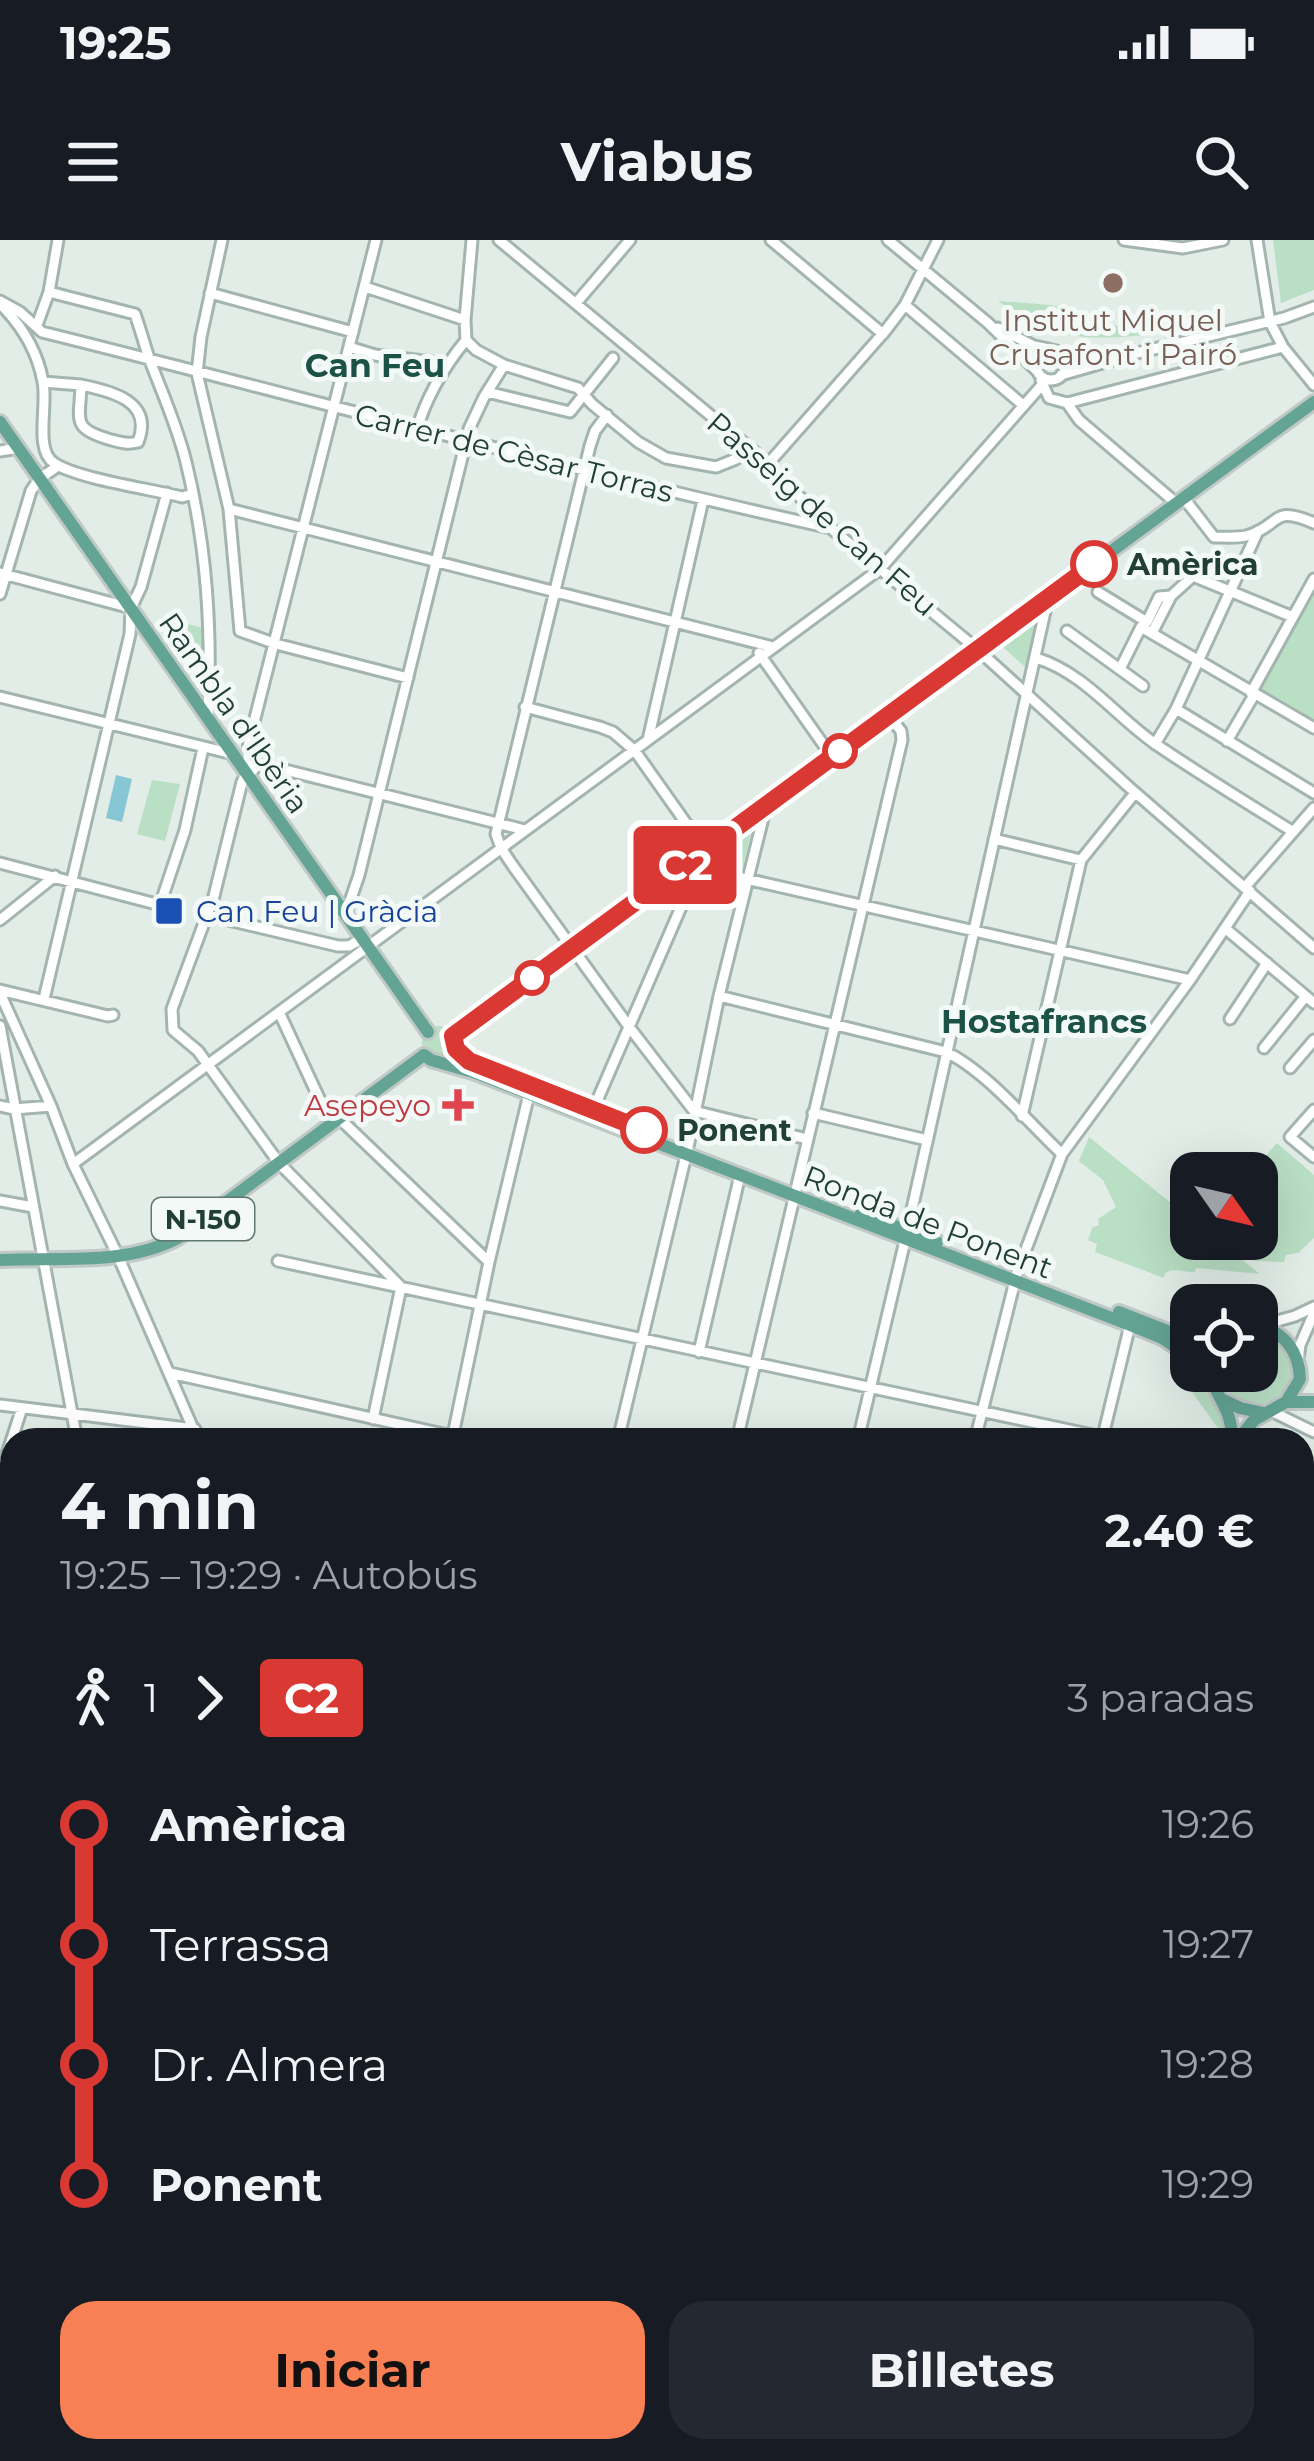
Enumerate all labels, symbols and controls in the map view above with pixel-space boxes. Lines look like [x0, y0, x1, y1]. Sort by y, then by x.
text: 19:25 [60, 15, 171, 70]
icon: menu [60, 129, 126, 195]
text: Viabus [561, 129, 753, 195]
icon: search [1188, 129, 1254, 195]
marker: Institut Miquel Crusafont i Pairó [1100, 270, 1126, 296]
place label: Institut Miquel Crusafont i Pairó [989, 302, 1237, 373]
district label: Can Feu [305, 345, 445, 385]
street label: Carrer de Cèsar Torras [351, 396, 677, 510]
street label: Passeig de Can Feu [699, 404, 945, 624]
marker: Amèrica [1072, 542, 1116, 586]
place label: Amèrica [1126, 546, 1259, 583]
street label: Rambla d'Ibèria [151, 606, 317, 820]
unlabelled marker [824, 735, 856, 767]
line badge: C2 [631, 826, 739, 904]
text: C2 [657, 839, 713, 891]
place label: Can Feu | Gràcia [196, 893, 438, 930]
marker: Can Feu | Gràcia [153, 895, 185, 927]
unlabelled marker [516, 962, 548, 994]
district label: Hostafrancs [941, 1001, 1147, 1041]
place label: Asepeyo [304, 1087, 431, 1124]
marker: Asepeyo [442, 1089, 474, 1121]
marker: Ponent [622, 1108, 666, 1152]
place label: Ponent [677, 1112, 792, 1149]
north arrow [1170, 1152, 1278, 1260]
map controls [1170, 1152, 1278, 1392]
street label: Ronda de Ponent [798, 1157, 1058, 1287]
road number: N-150 [152, 1198, 254, 1240]
button: locate [1170, 1284, 1278, 1392]
text: 4 min [60, 1465, 259, 1546]
text: 2.40 € [1104, 1503, 1254, 1558]
text: 19:25 – 19:29 · Autobús [60, 1551, 478, 1599]
icon: walk [60, 1665, 126, 1731]
icon: forward [176, 1665, 242, 1731]
text: C2 [284, 1672, 339, 1724]
text: 1 [144, 1674, 158, 1722]
text: 3 paradas [1067, 1674, 1254, 1722]
text: Amèrica [150, 1797, 347, 1852]
text: 19:26 [1162, 1800, 1254, 1848]
text: Terrassa [150, 1917, 331, 1972]
text: 19:27 [1163, 1920, 1254, 1968]
text: Dr. Almera [150, 2037, 388, 2092]
text: 19:28 [1161, 2040, 1254, 2088]
text: Ponent [150, 2157, 322, 2212]
text: 19:29 [1162, 2160, 1254, 2208]
button: Iniciar [60, 2301, 645, 2439]
button: Billetes [669, 2301, 1254, 2439]

